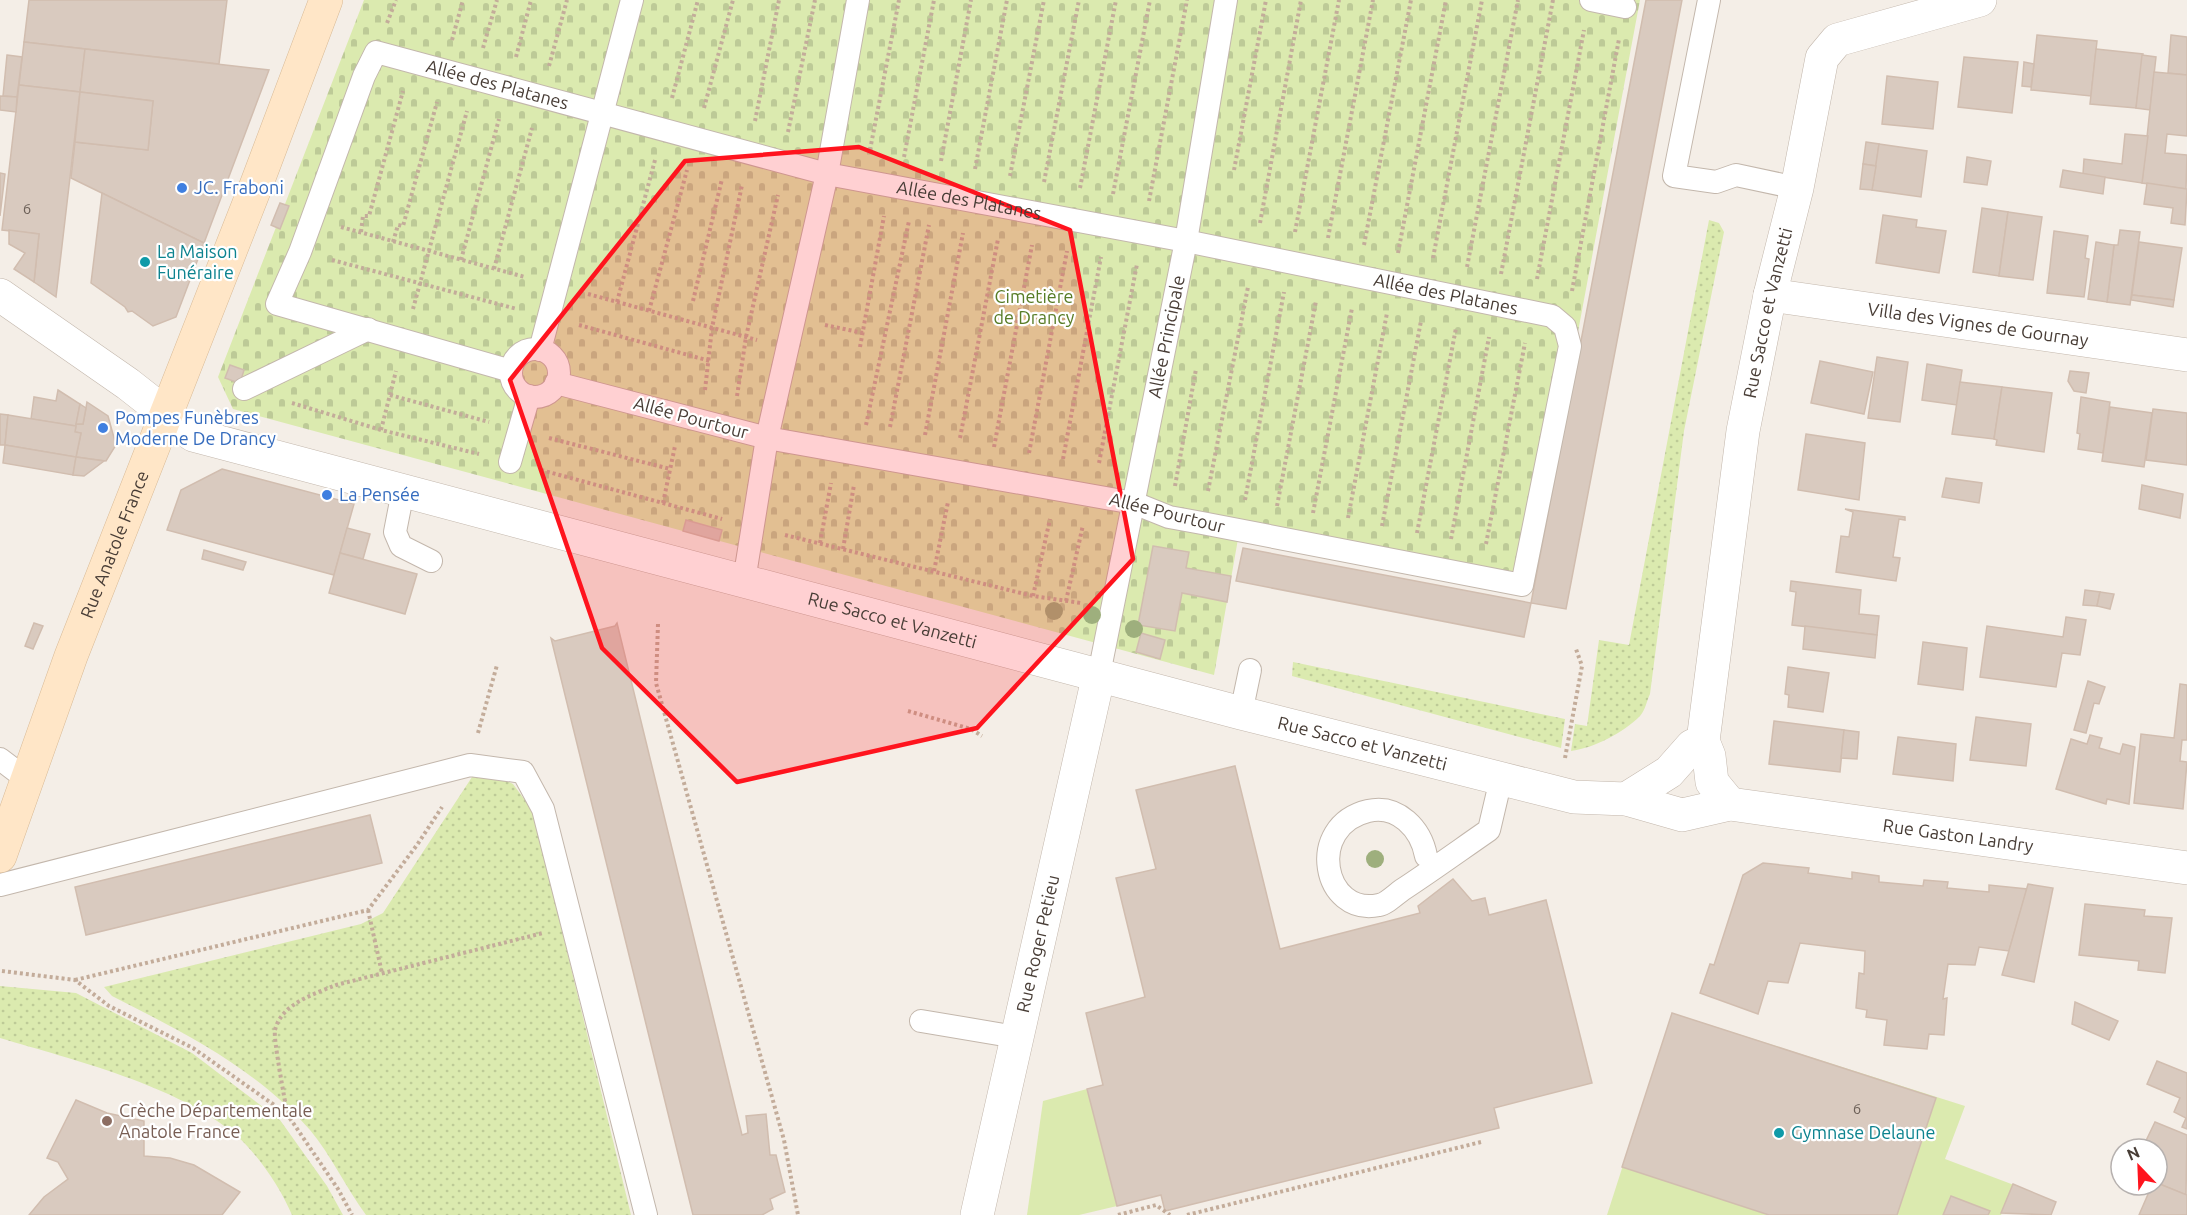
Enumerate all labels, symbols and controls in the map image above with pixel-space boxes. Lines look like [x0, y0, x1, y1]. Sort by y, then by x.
street label: Allée des Platanes [424, 55, 571, 113]
street label: Allée des Platanes [895, 176, 1043, 223]
place label: JC. Fraboni [194, 177, 284, 197]
marker: JC. Fraboni [175, 181, 189, 195]
house number: 6 [23, 200, 31, 217]
street label: Rue Sacco et Vanzetti [1739, 225, 1796, 400]
place label: La Maison Funéraire [157, 241, 237, 282]
marker: La Maison Funéraire [138, 255, 152, 269]
street label: Allée des Platanes [1372, 269, 1520, 318]
street label: Allée Principale [1144, 273, 1188, 400]
park label: Cimetière de Drancy [994, 286, 1075, 327]
street label: Villa des Vignes de Gournay [1866, 298, 2090, 350]
street label: Allée Pourtour [632, 392, 751, 442]
place label: Pompes Funèbres Moderne De Drancy [115, 407, 276, 448]
marker: Pompes Funèbres Moderne De Drancy [96, 421, 110, 435]
street label: Rue Anatole France [76, 467, 152, 621]
place label: La Pensée [339, 484, 420, 504]
marker: La Pensée [320, 488, 334, 502]
street label: Allée Pourtour [1108, 488, 1227, 536]
street label: Rue Sacco et Vanzetti [806, 588, 979, 652]
street label: Rue Sacco et Vanzetti [1276, 712, 1449, 774]
street label: Rue Gaston Landry [1882, 815, 2035, 855]
street label: Rue Roger Petieu [1012, 873, 1062, 1014]
place label: Crèche Départementale Anatole France [119, 1100, 312, 1141]
house number: 6 [1853, 1100, 1861, 1117]
marker: Crèche Départementale Anatole France [100, 1114, 114, 1128]
place label: Gymnase Delaune [1791, 1122, 1936, 1142]
marker: Gymnase Delaune [1772, 1126, 1786, 1140]
north arrow [2109, 1137, 2169, 1197]
text: N [2124, 1143, 2142, 1164]

